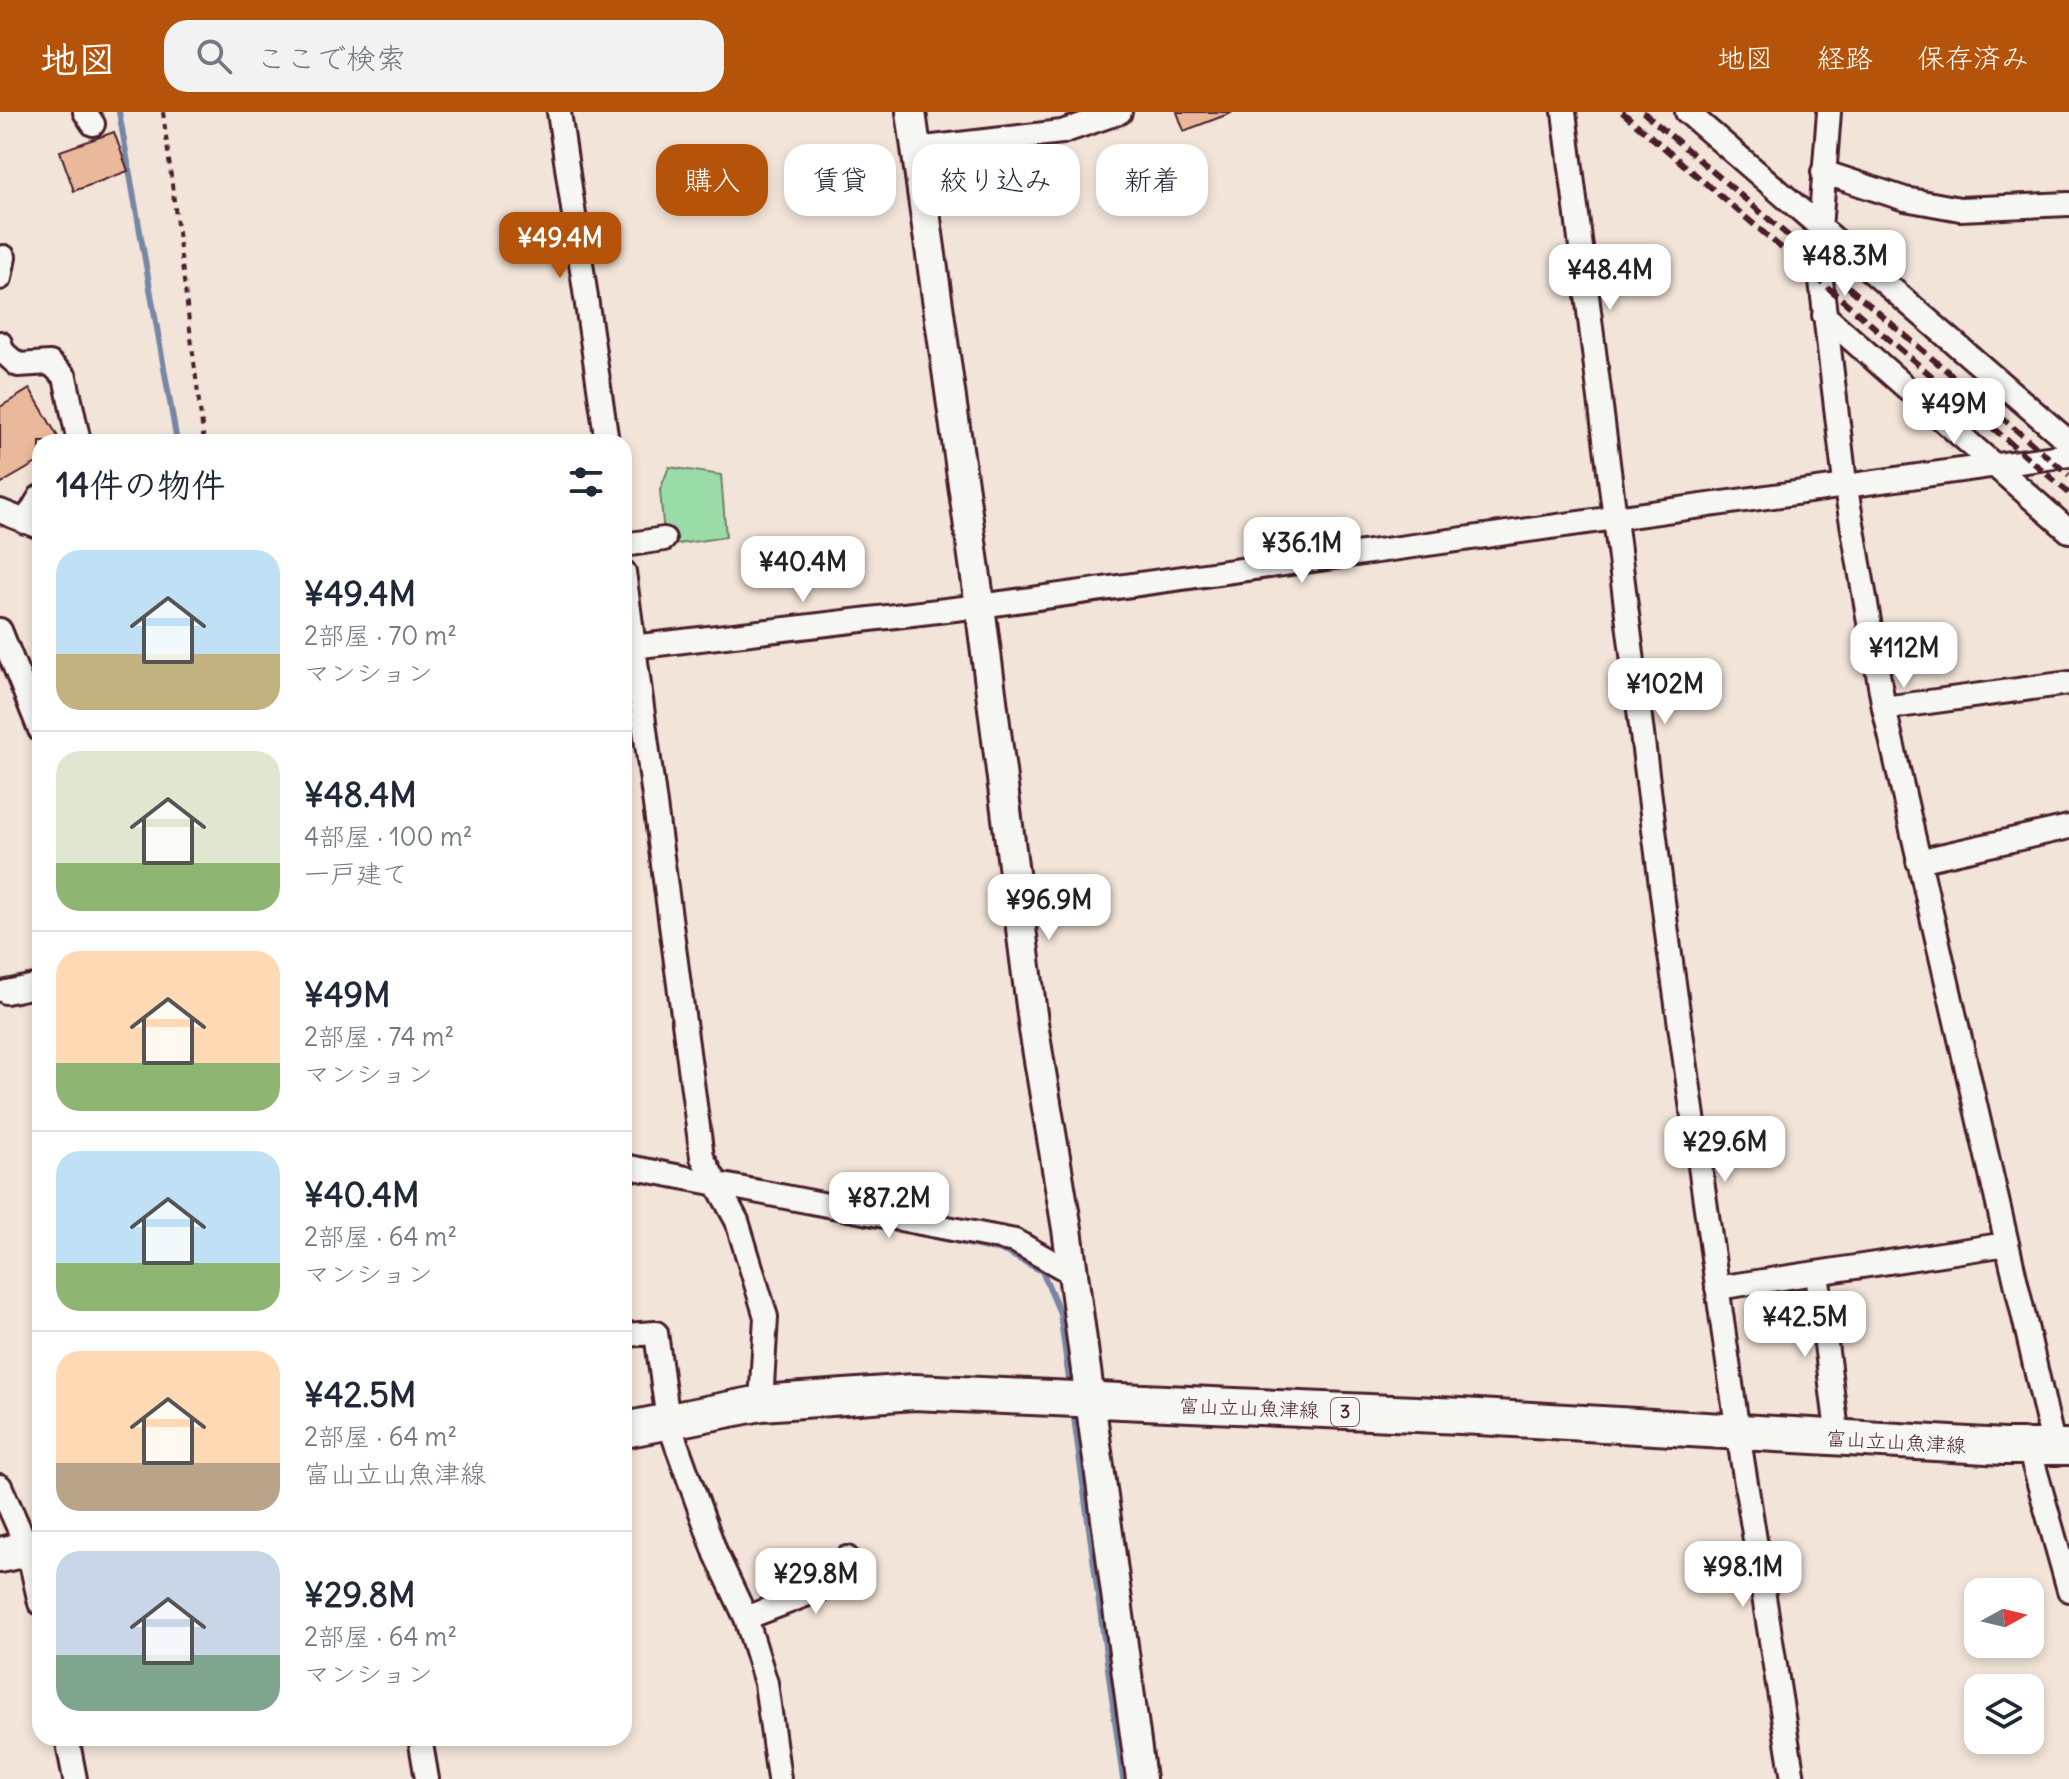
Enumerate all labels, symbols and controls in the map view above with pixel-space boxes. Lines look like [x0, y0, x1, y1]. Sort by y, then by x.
search box [164, 20, 724, 92]
icon: search [192, 34, 236, 78]
text: 地図 [40, 36, 116, 83]
text: ここで検索 [256, 39, 406, 77]
text: 地図 [1717, 40, 1773, 76]
text: 経路 [1817, 40, 1873, 76]
text: 保存済み [1917, 40, 2029, 76]
chip: 購入 [656, 144, 768, 216]
chip: 賃貸 [784, 144, 896, 216]
chip: 絞り込み [912, 144, 1080, 216]
chip: 新着 [1096, 144, 1208, 216]
pin: ¥49.4M [495, 212, 625, 280]
text: ¥49.4M [517, 221, 603, 254]
pin: ¥48.3M [1780, 230, 1910, 298]
text: ¥48.3M [1802, 239, 1888, 272]
pin: ¥48.4M [1545, 244, 1675, 312]
text: ¥48.4M [1567, 253, 1653, 286]
pin: ¥49M [1907, 378, 2001, 446]
text: ¥49M [1921, 387, 1987, 420]
icon: filters [564, 460, 608, 504]
text: 14件の物件 [56, 463, 225, 506]
pin: ¥36.1M [1237, 517, 1367, 585]
text: ¥36.1M [1262, 526, 1342, 559]
pin: ¥40.4M [738, 536, 868, 604]
text: ¥40.4M [759, 545, 847, 578]
text: ¥49.4M [304, 572, 416, 615]
icon: home [120, 582, 216, 678]
text: 2部屋 · 70 m² [304, 619, 457, 652]
pin: ¥112M [1848, 622, 1960, 690]
text: ¥112M [1868, 631, 1940, 664]
text: マンション [304, 656, 433, 689]
pin: ¥102M [1609, 658, 1721, 726]
text: ¥102M [1626, 667, 1704, 700]
text: ¥48.4M [304, 773, 417, 816]
icon: home [120, 783, 216, 879]
text: 4部屋 · 100 m² [304, 820, 472, 853]
text: 一戸建て [304, 857, 408, 890]
pin: ¥96.9M [984, 874, 1114, 942]
text: ¥96.9M [1006, 883, 1092, 916]
text: ¥49M [304, 973, 391, 1016]
icon: home [120, 983, 216, 1079]
text: 2部屋 · 74 m² [304, 1020, 454, 1053]
text: マンション [304, 1057, 433, 1090]
pin: ¥29.6M [1660, 1116, 1790, 1184]
text: ¥29.6M [1682, 1125, 1768, 1158]
pin: ¥87.2M [824, 1172, 954, 1240]
text: ¥40.4M [304, 1173, 420, 1216]
text: ¥87.2M [847, 1181, 931, 1214]
icon: home [120, 1183, 216, 1279]
text: 2部屋 · 64 m² [304, 1220, 457, 1253]
text: マンション [304, 1257, 433, 1290]
pin: ¥42.5M [1740, 1291, 1870, 1359]
text: ¥42.5M [1762, 1300, 1848, 1333]
text: ¥42.5M [304, 1373, 416, 1416]
icon: home [120, 1383, 216, 1479]
street label: 富山立山魚津線 [1179, 1393, 1319, 1422]
road number: 3 [1331, 1398, 1359, 1426]
text: 2部屋 · 64 m² [304, 1420, 457, 1453]
street label: 富山立山魚津線 [1825, 1425, 1967, 1458]
text: 富山立山魚津線 [304, 1457, 486, 1490]
pin: ¥98.1M [1678, 1541, 1808, 1609]
pin: ¥29.8M [751, 1548, 881, 1616]
text: ¥98.1M [1703, 1550, 1783, 1583]
text: ¥29.8M [773, 1557, 859, 1590]
text: ¥29.8M [304, 1573, 416, 1616]
north arrow [1964, 1578, 2044, 1658]
map controls [1964, 1578, 2044, 1754]
icon: home [120, 1583, 216, 1679]
text: 2部屋 · 64 m² [304, 1620, 457, 1653]
text: マンション [304, 1657, 433, 1690]
button: layers [1964, 1674, 2044, 1754]

